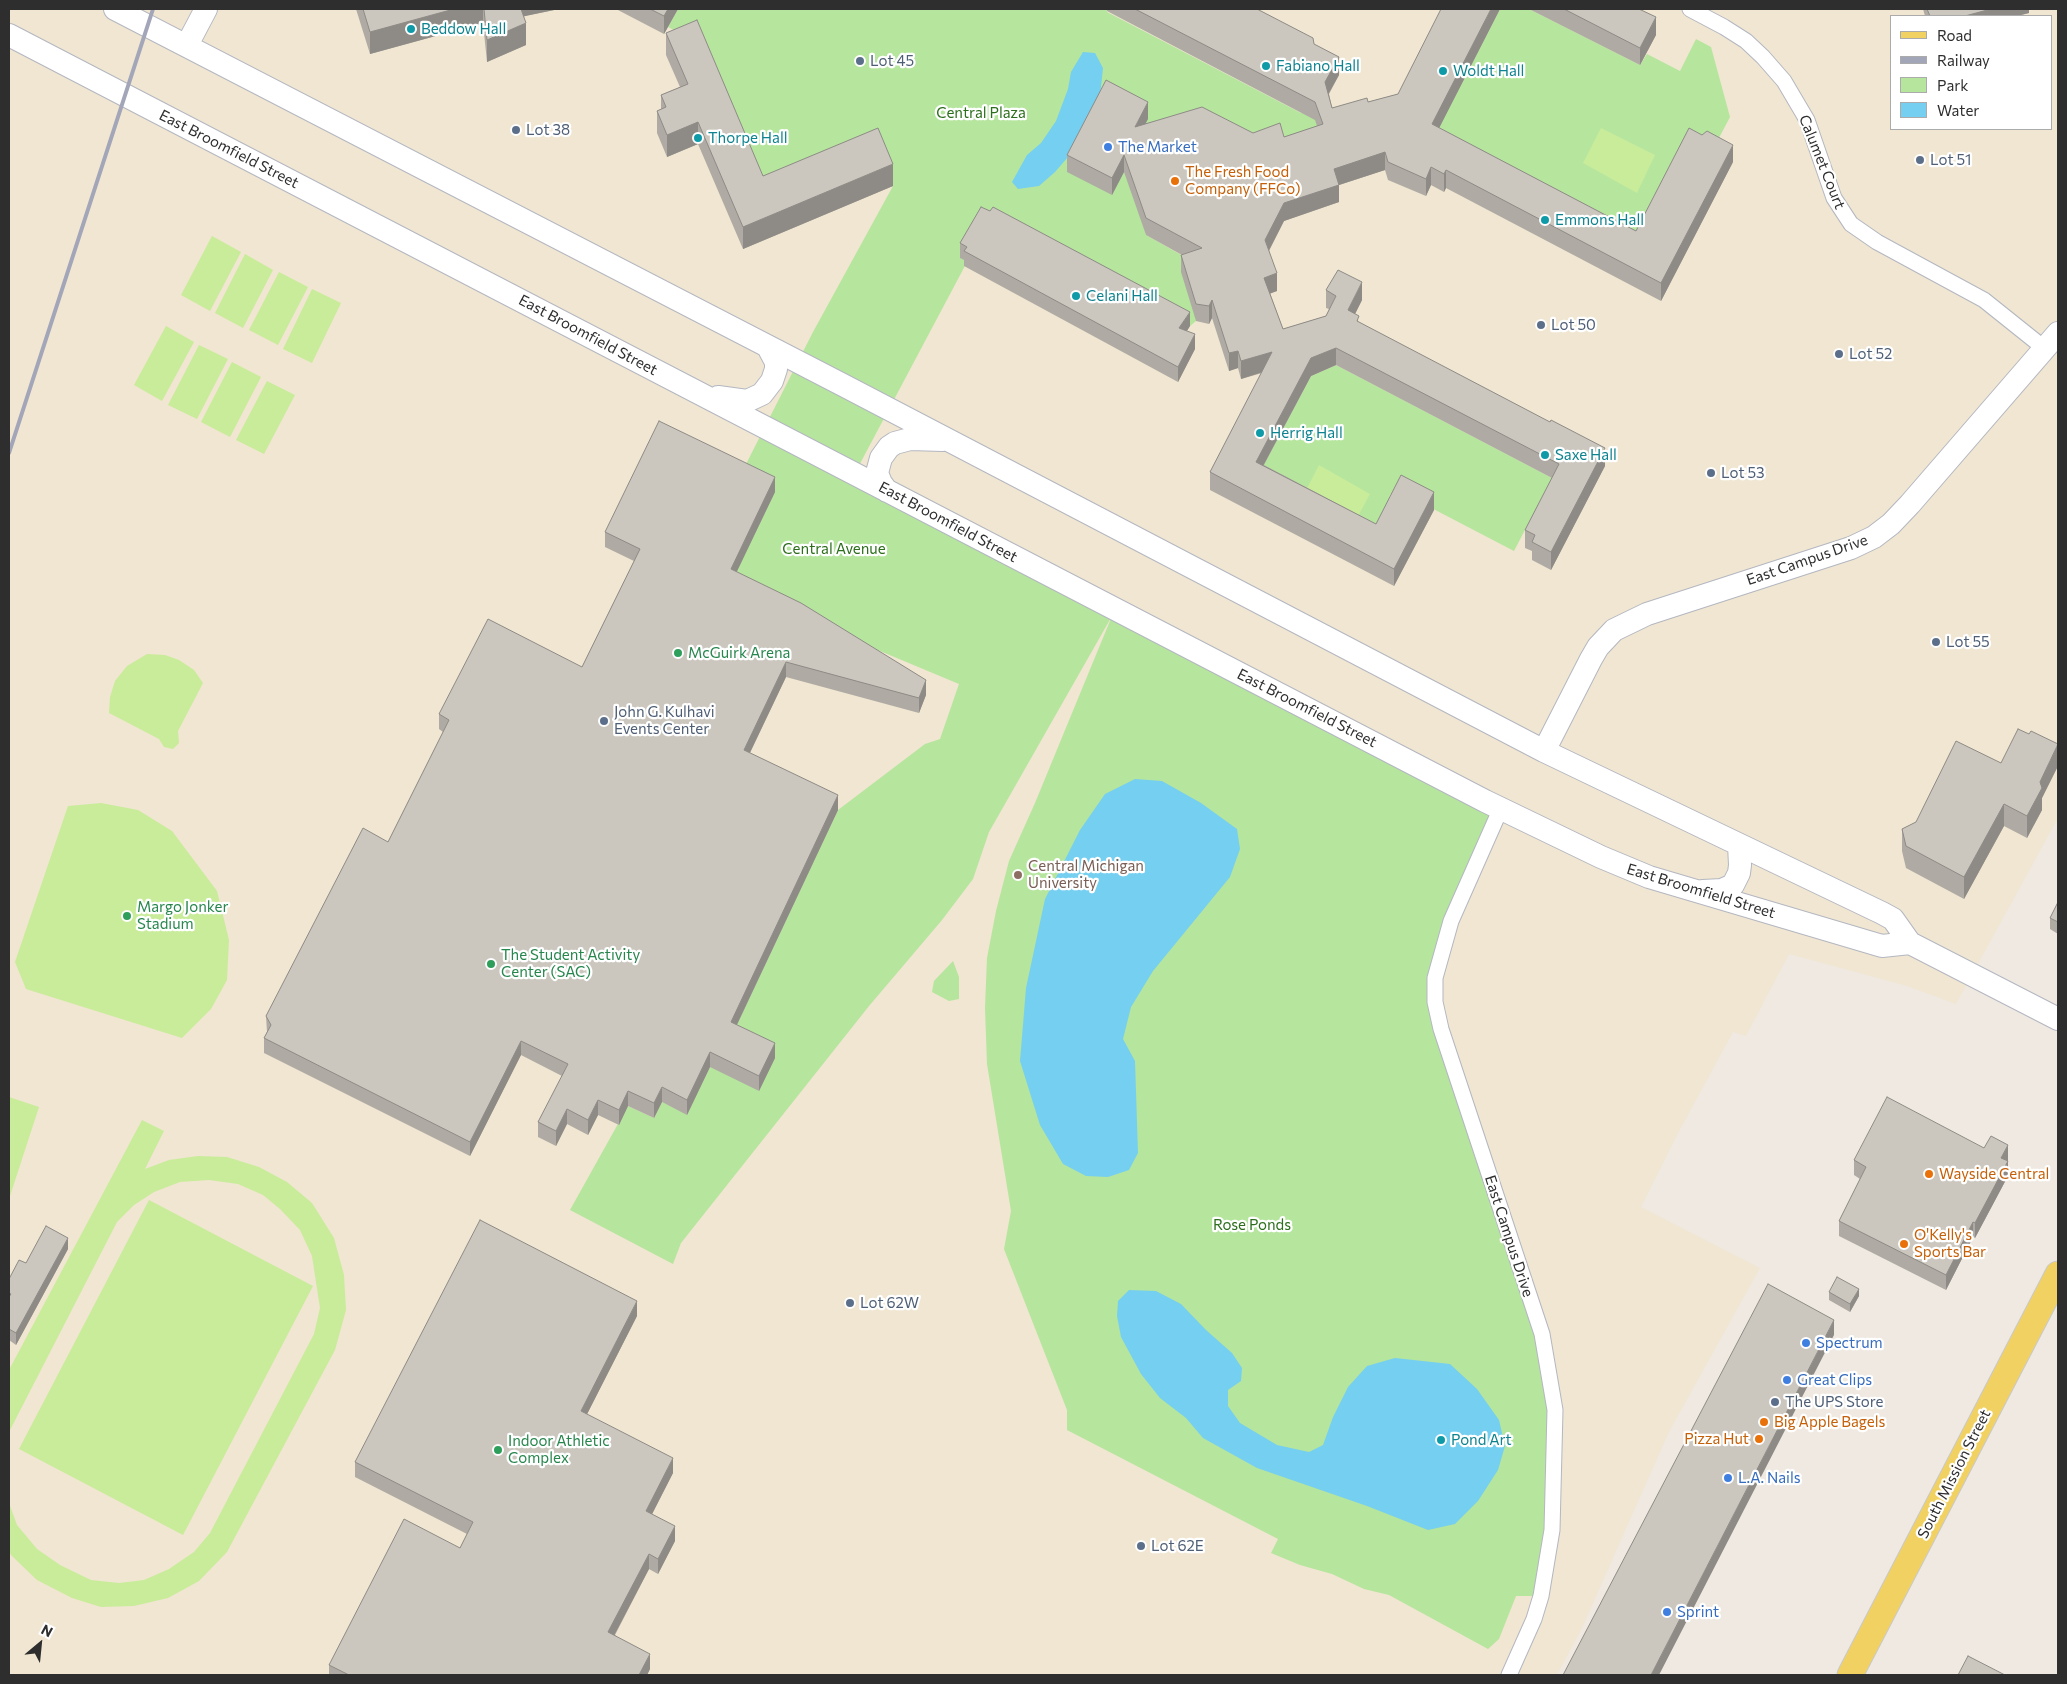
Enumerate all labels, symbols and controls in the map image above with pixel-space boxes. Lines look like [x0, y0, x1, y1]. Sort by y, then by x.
legend [1890, 15, 2052, 130]
place label: Beddow Hall [421, 20, 506, 38]
marker: Beddow Hall [405, 23, 417, 35]
text: Road [1937, 26, 1972, 44]
text: Railway [1937, 51, 1990, 69]
place label: Lot 45 [870, 52, 914, 70]
marker: Lot 45 [854, 55, 866, 67]
place label: Fabiano Hall [1276, 57, 1360, 75]
marker: Fabiano Hall [1260, 60, 1272, 72]
place label: Woldt Hall [1453, 62, 1524, 80]
marker: Woldt Hall [1437, 65, 1449, 77]
text: Park [1937, 76, 1968, 94]
text: Water [1937, 101, 1979, 119]
park label: Central Plaza [936, 104, 1026, 122]
street label: East Broomfield Street [156, 106, 302, 192]
street label: Calumet Court [1795, 112, 1849, 212]
place label: Lot 38 [526, 121, 570, 139]
marker: Lot 38 [510, 124, 522, 136]
place label: Thorpe Hall [708, 129, 788, 147]
marker: Thorpe Hall [692, 132, 704, 144]
place label: The Market [1118, 138, 1197, 156]
marker: The Market [1102, 141, 1114, 153]
place label: Lot 51 [1930, 151, 1971, 169]
marker: Lot 51 [1914, 154, 1926, 166]
place label: The Fresh Food Company (FFCo) [1185, 163, 1301, 198]
marker: The Fresh Food Company (FFCo) [1169, 175, 1181, 187]
place label: Emmons Hall [1555, 211, 1644, 229]
marker: Emmons Hall [1539, 214, 1551, 226]
place label: Celani Hall [1086, 287, 1158, 305]
marker: Celani Hall [1070, 290, 1082, 302]
street label: East Broomfield Street [516, 291, 660, 379]
place label: Lot 50 [1551, 316, 1596, 334]
marker: Lot 50 [1535, 319, 1547, 331]
place label: Lot 52 [1849, 345, 1892, 363]
marker: Lot 52 [1833, 348, 1845, 360]
place label: Herrig Hall [1270, 424, 1343, 442]
marker: Herrig Hall [1254, 427, 1266, 439]
place label: Saxe Hall [1555, 446, 1617, 464]
marker: Saxe Hall [1539, 449, 1551, 461]
place label: Lot 53 [1721, 464, 1765, 482]
marker: Lot 53 [1705, 467, 1717, 479]
street label: East Broomfield Street [876, 478, 1020, 566]
street label: East Campus Drive [1744, 531, 1870, 589]
park label: Central Avenue [782, 540, 886, 558]
place label: Lot 55 [1946, 633, 1990, 651]
marker: Lot 55 [1930, 636, 1942, 648]
place label: McGuirk Arena [688, 644, 790, 662]
marker: McGuirk Arena [672, 647, 684, 659]
street label: East Broomfield Street [1234, 665, 1380, 751]
place label: John G. Kulhavi Events Center [614, 703, 715, 738]
marker: John G. Kulhavi Events Center [598, 715, 610, 727]
place label: Central Michigan University [1028, 857, 1144, 892]
street label: East Broomfield Street [1625, 860, 1777, 922]
marker: Central Michigan University [1012, 869, 1024, 881]
place label: Margo Jonker Stadium [137, 898, 228, 933]
marker: Margo Jonker Stadium [121, 910, 133, 922]
place label: The Student Activity Center (SAC) [501, 946, 640, 981]
marker: The Student Activity Center (SAC) [485, 958, 497, 970]
place label: Wayside Central [1939, 1165, 2049, 1183]
marker: Wayside Central [1923, 1168, 1935, 1180]
street label: East Campus Drive [1481, 1173, 1537, 1299]
park label: Rose Ponds [1213, 1216, 1291, 1234]
place label: O'Kelly's Sports Bar [1914, 1226, 1986, 1261]
marker: O'Kelly's Sports Bar [1898, 1238, 1910, 1250]
place label: Lot 62W [860, 1294, 919, 1312]
marker: Lot 62W [844, 1297, 856, 1309]
place label: Spectrum [1816, 1334, 1883, 1352]
marker: Spectrum [1800, 1337, 1812, 1349]
place label: Great Clips [1797, 1371, 1872, 1389]
marker: Great Clips [1781, 1374, 1793, 1386]
place label: The UPS Store [1785, 1393, 1883, 1411]
marker: The UPS Store [1769, 1396, 1781, 1408]
street label: South Mission Street [1914, 1407, 1994, 1541]
place label: Big Apple Bagels [1774, 1413, 1885, 1431]
marker: Big Apple Bagels [1758, 1416, 1770, 1428]
place label: Pizza Hut [1684, 1430, 1749, 1448]
place label: Pond Art [1451, 1431, 1512, 1449]
place label: Indoor Athletic Complex [508, 1432, 610, 1467]
marker: Pizza Hut [1753, 1433, 1765, 1445]
marker: Pond Art [1435, 1434, 1447, 1446]
marker: Indoor Athletic Complex [492, 1444, 504, 1456]
place label: L.A. Nails [1738, 1469, 1801, 1487]
marker: L.A. Nails [1722, 1472, 1734, 1484]
place label: Lot 62E [1151, 1537, 1204, 1555]
marker: Lot 62E [1135, 1540, 1147, 1552]
place label: Sprint [1677, 1603, 1719, 1621]
marker: Sprint [1661, 1606, 1673, 1618]
north arrow [15, 1619, 65, 1669]
text: N [39, 1620, 56, 1640]

